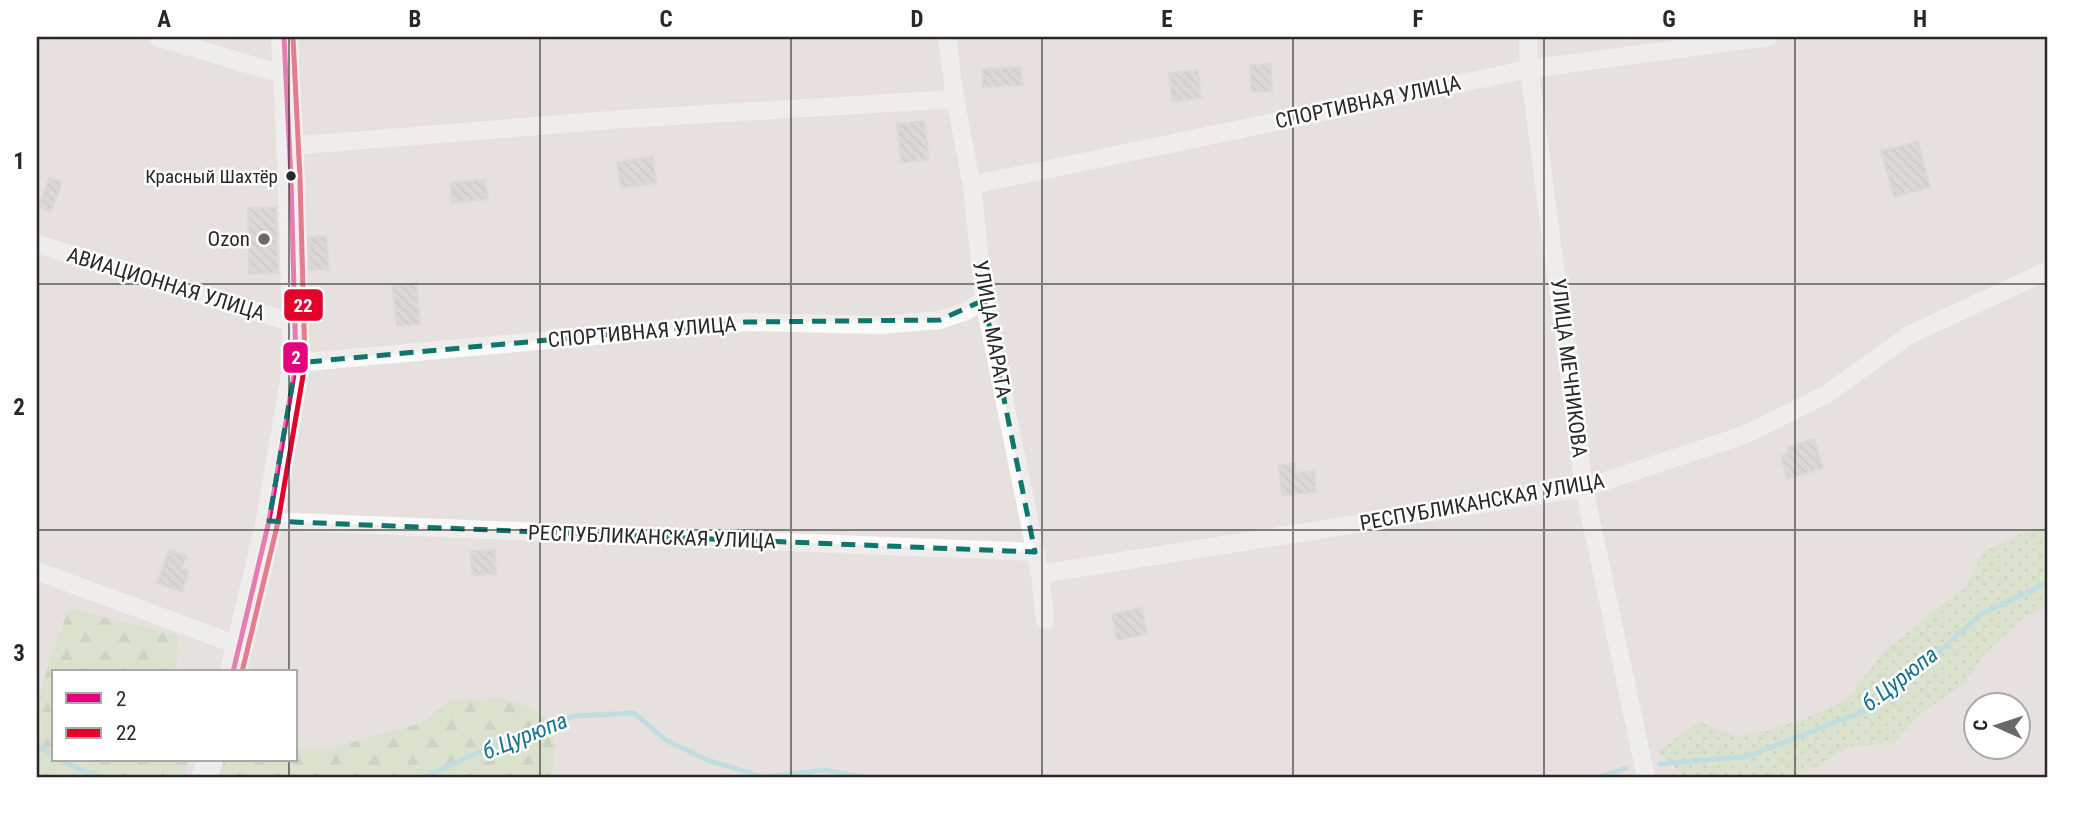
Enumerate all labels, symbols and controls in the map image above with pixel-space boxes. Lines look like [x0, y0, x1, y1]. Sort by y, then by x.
text: A [157, 6, 171, 33]
text: B [409, 6, 421, 33]
text: C [659, 6, 673, 33]
text: D [911, 6, 924, 33]
text: E [1161, 6, 1173, 33]
text: F [1413, 6, 1424, 33]
text: G [1662, 6, 1676, 33]
text: H [1913, 6, 1927, 33]
street label: СПОРТИВНАЯ УЛИЦА [1273, 71, 1463, 133]
text: 1 [13, 148, 25, 175]
place label: Красный Шахтёр [145, 165, 278, 188]
marker: Красный Шахтёр [284, 169, 298, 183]
place label: Ozon [208, 227, 250, 251]
marker: Ozon [256, 231, 272, 247]
street label: АВИАЦИОННАЯ УЛИЦА [64, 242, 268, 326]
street label: УЛИЦА МАРАТА [968, 259, 1016, 399]
street label: УЛИЦА МЕЧНИКОВА [1546, 277, 1592, 459]
line badge: 22 [283, 288, 324, 322]
text: 22 [293, 294, 313, 317]
street label: СПОРТИВНАЯ УЛИЦА [547, 312, 737, 352]
line badge: 2 [282, 341, 309, 374]
text: 2 [291, 346, 301, 369]
text: 2 [13, 394, 25, 421]
street label: РЕСПУБЛИКАНСКАЯ УЛИЦА [1358, 469, 1606, 535]
street label: РЕСПУБЛИКАНСКАЯ УЛИЦА [528, 521, 776, 553]
text: 3 [13, 640, 25, 667]
water label: б.Цурюпа [1857, 641, 1943, 717]
legend [52, 670, 298, 762]
text: 2 [116, 687, 126, 711]
north arrow [1962, 692, 2032, 762]
water label: б.Цурюпа [479, 707, 571, 765]
text: С [1969, 719, 1992, 731]
text: 22 [116, 721, 137, 745]

